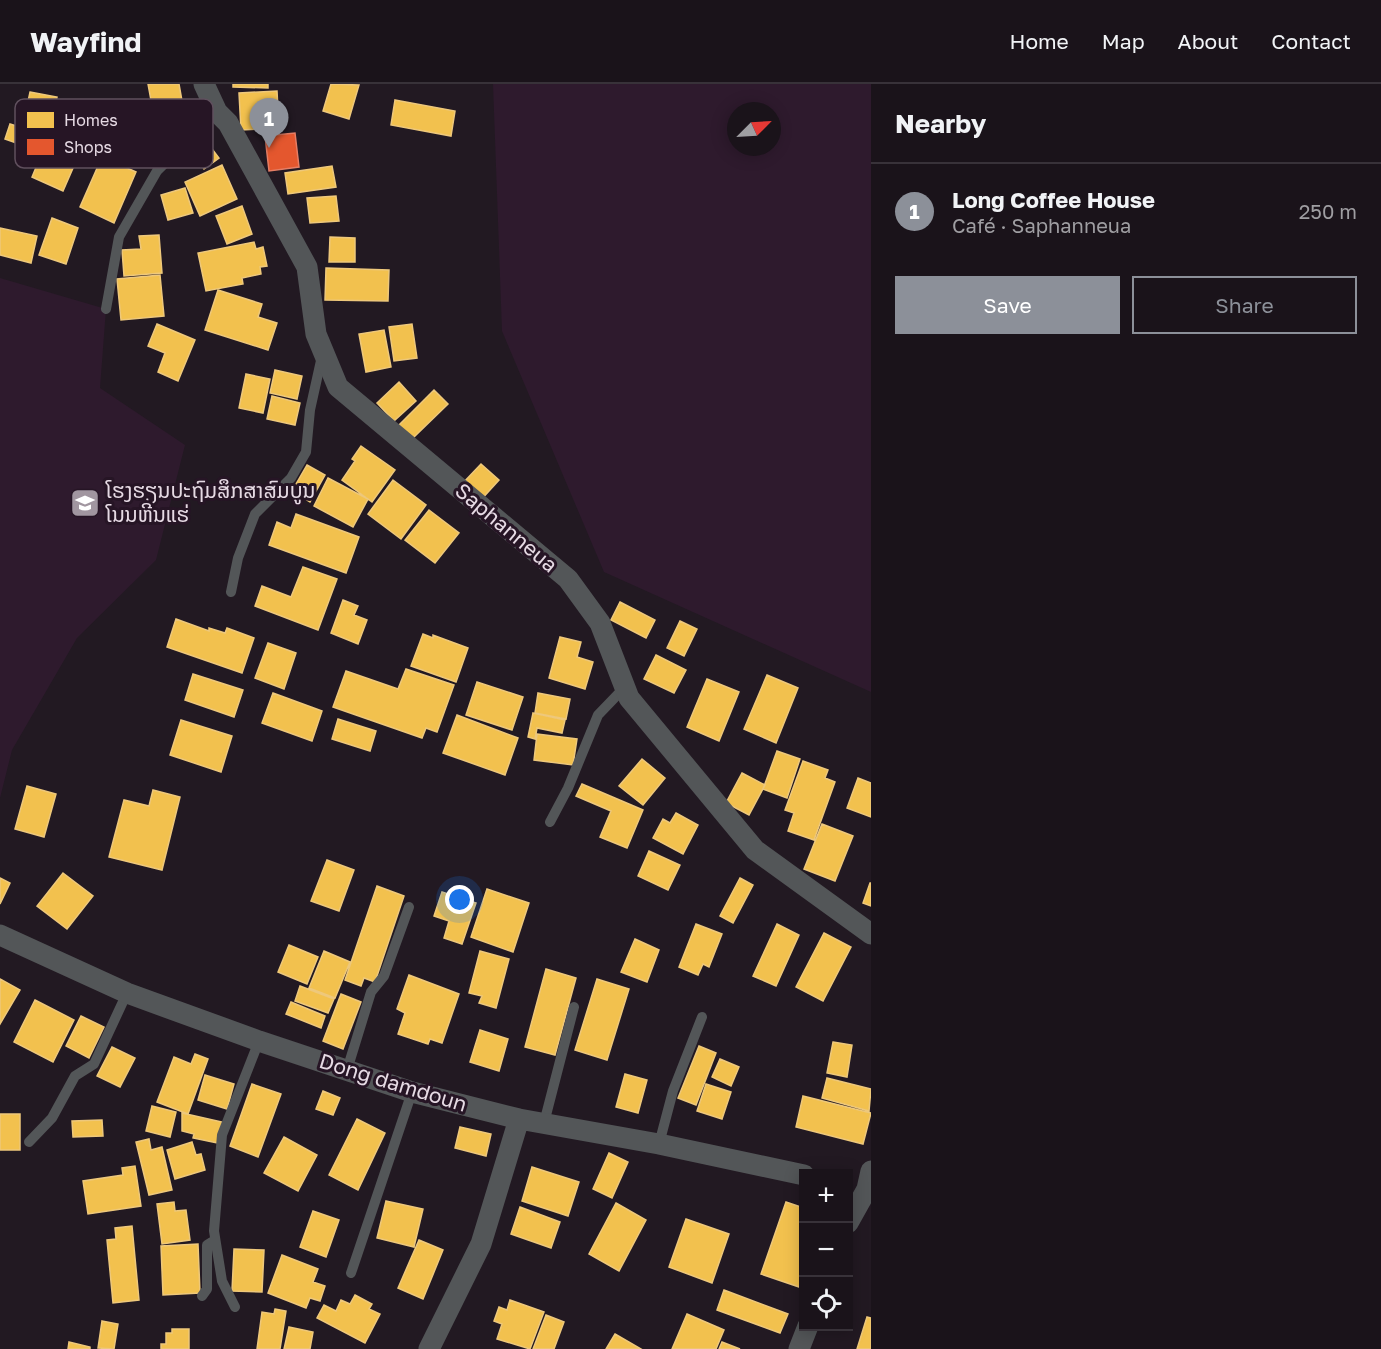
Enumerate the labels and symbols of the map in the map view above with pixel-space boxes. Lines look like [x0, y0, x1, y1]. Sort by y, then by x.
pin: 1 [250, 98, 288, 148]
legend [15, 99, 213, 168]
north arrow [727, 102, 781, 156]
text: Homes [64, 110, 118, 130]
text: Shops [64, 137, 112, 157]
place label: ໂຮງຮຽນປະຖົມສຶກສາສົມບູນ ໂນນຫີນແຮ່ [105, 477, 315, 527]
street label: Saphanneua [450, 477, 563, 578]
school or university icon: ໂຮງຮຽນປະຖົມສຶກສາສົມບູນ ໂນນຫີນແຮ່ [69, 487, 101, 519]
your location [445, 885, 474, 914]
street label: Dong damdoun [316, 1047, 470, 1117]

